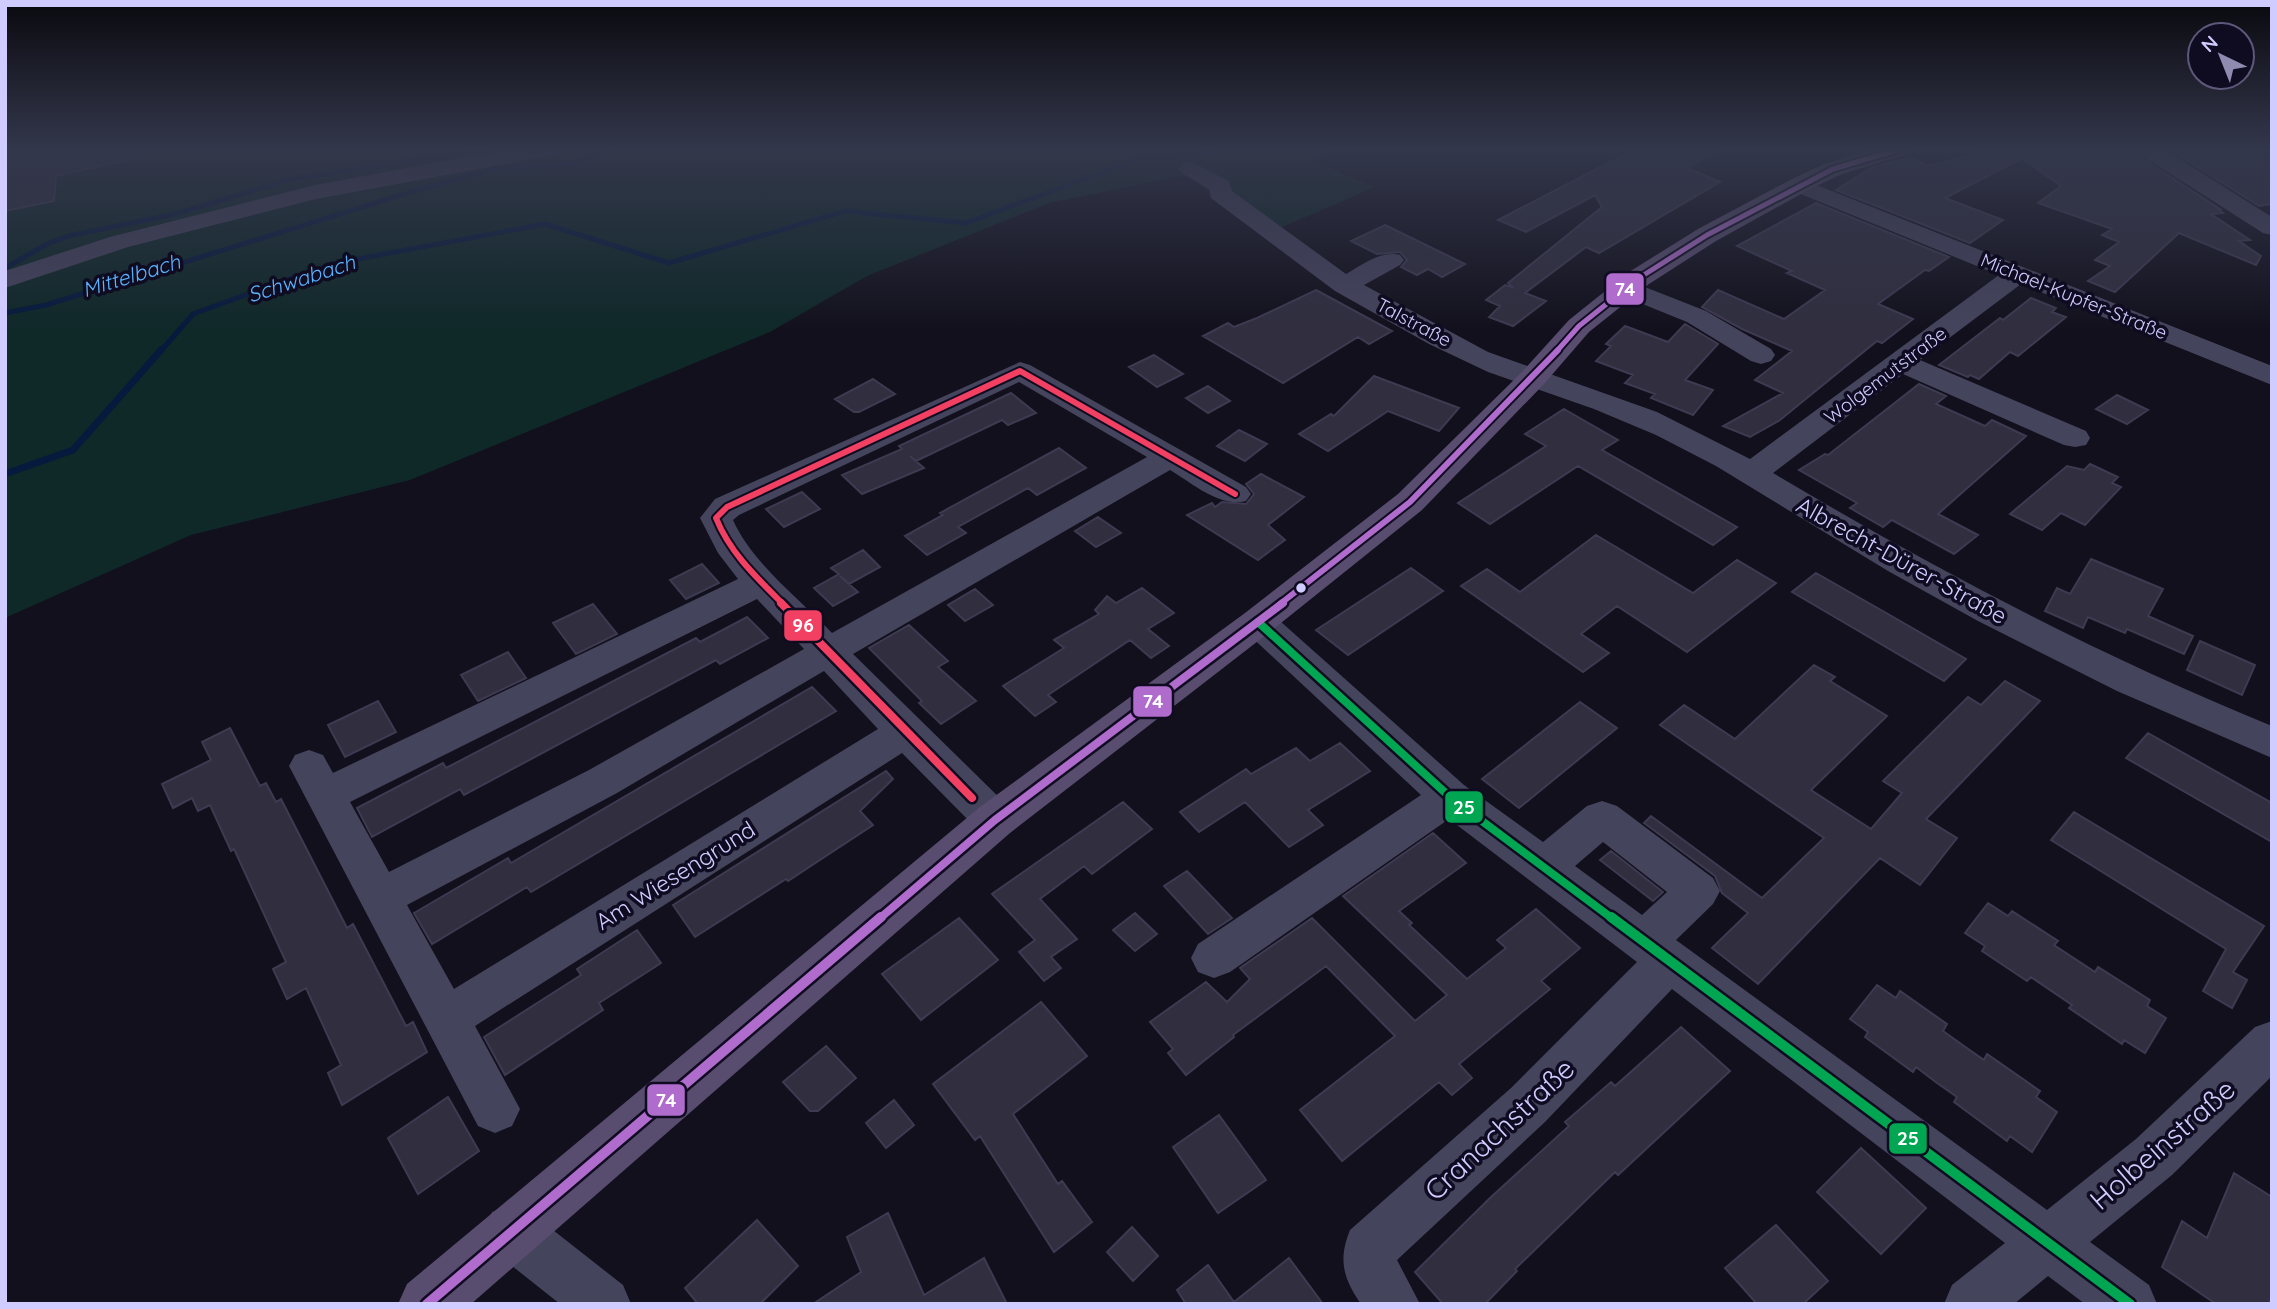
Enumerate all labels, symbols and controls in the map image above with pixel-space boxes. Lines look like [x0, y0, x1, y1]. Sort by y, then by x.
north arrow [2186, 21, 2256, 91]
text: N [2196, 30, 2223, 57]
water label: Mittelbach [79, 247, 184, 302]
water label: Schwabach [244, 248, 359, 308]
street label: Michael-Kupfer-Straße [1977, 248, 2171, 344]
line badge: 74 [1605, 272, 1645, 306]
text: 74 [1615, 277, 1635, 301]
street label: Talstraße [1372, 292, 1456, 352]
street label: Wolgemutstraße [1819, 321, 1951, 429]
street label: Albrecht-Dürer-Straße [1792, 490, 2012, 630]
unlabelled marker [1294, 581, 1308, 595]
line badge: 96 [783, 609, 823, 642]
text: 96 [792, 613, 814, 637]
line badge: 74 [1132, 685, 1173, 718]
text: 74 [1143, 689, 1163, 713]
line badge: 25 [1444, 790, 1484, 824]
text: 25 [1453, 795, 1475, 819]
street label: Am Wiesengrund [590, 814, 760, 936]
street label: Cranachstraße [1417, 1051, 1581, 1207]
street label: Holbeinstraße [2082, 1071, 2242, 1217]
line badge: 74 [646, 1083, 686, 1117]
text: 74 [656, 1088, 676, 1112]
line badge: 25 [1888, 1122, 1928, 1155]
text: 25 [1897, 1126, 1919, 1150]

